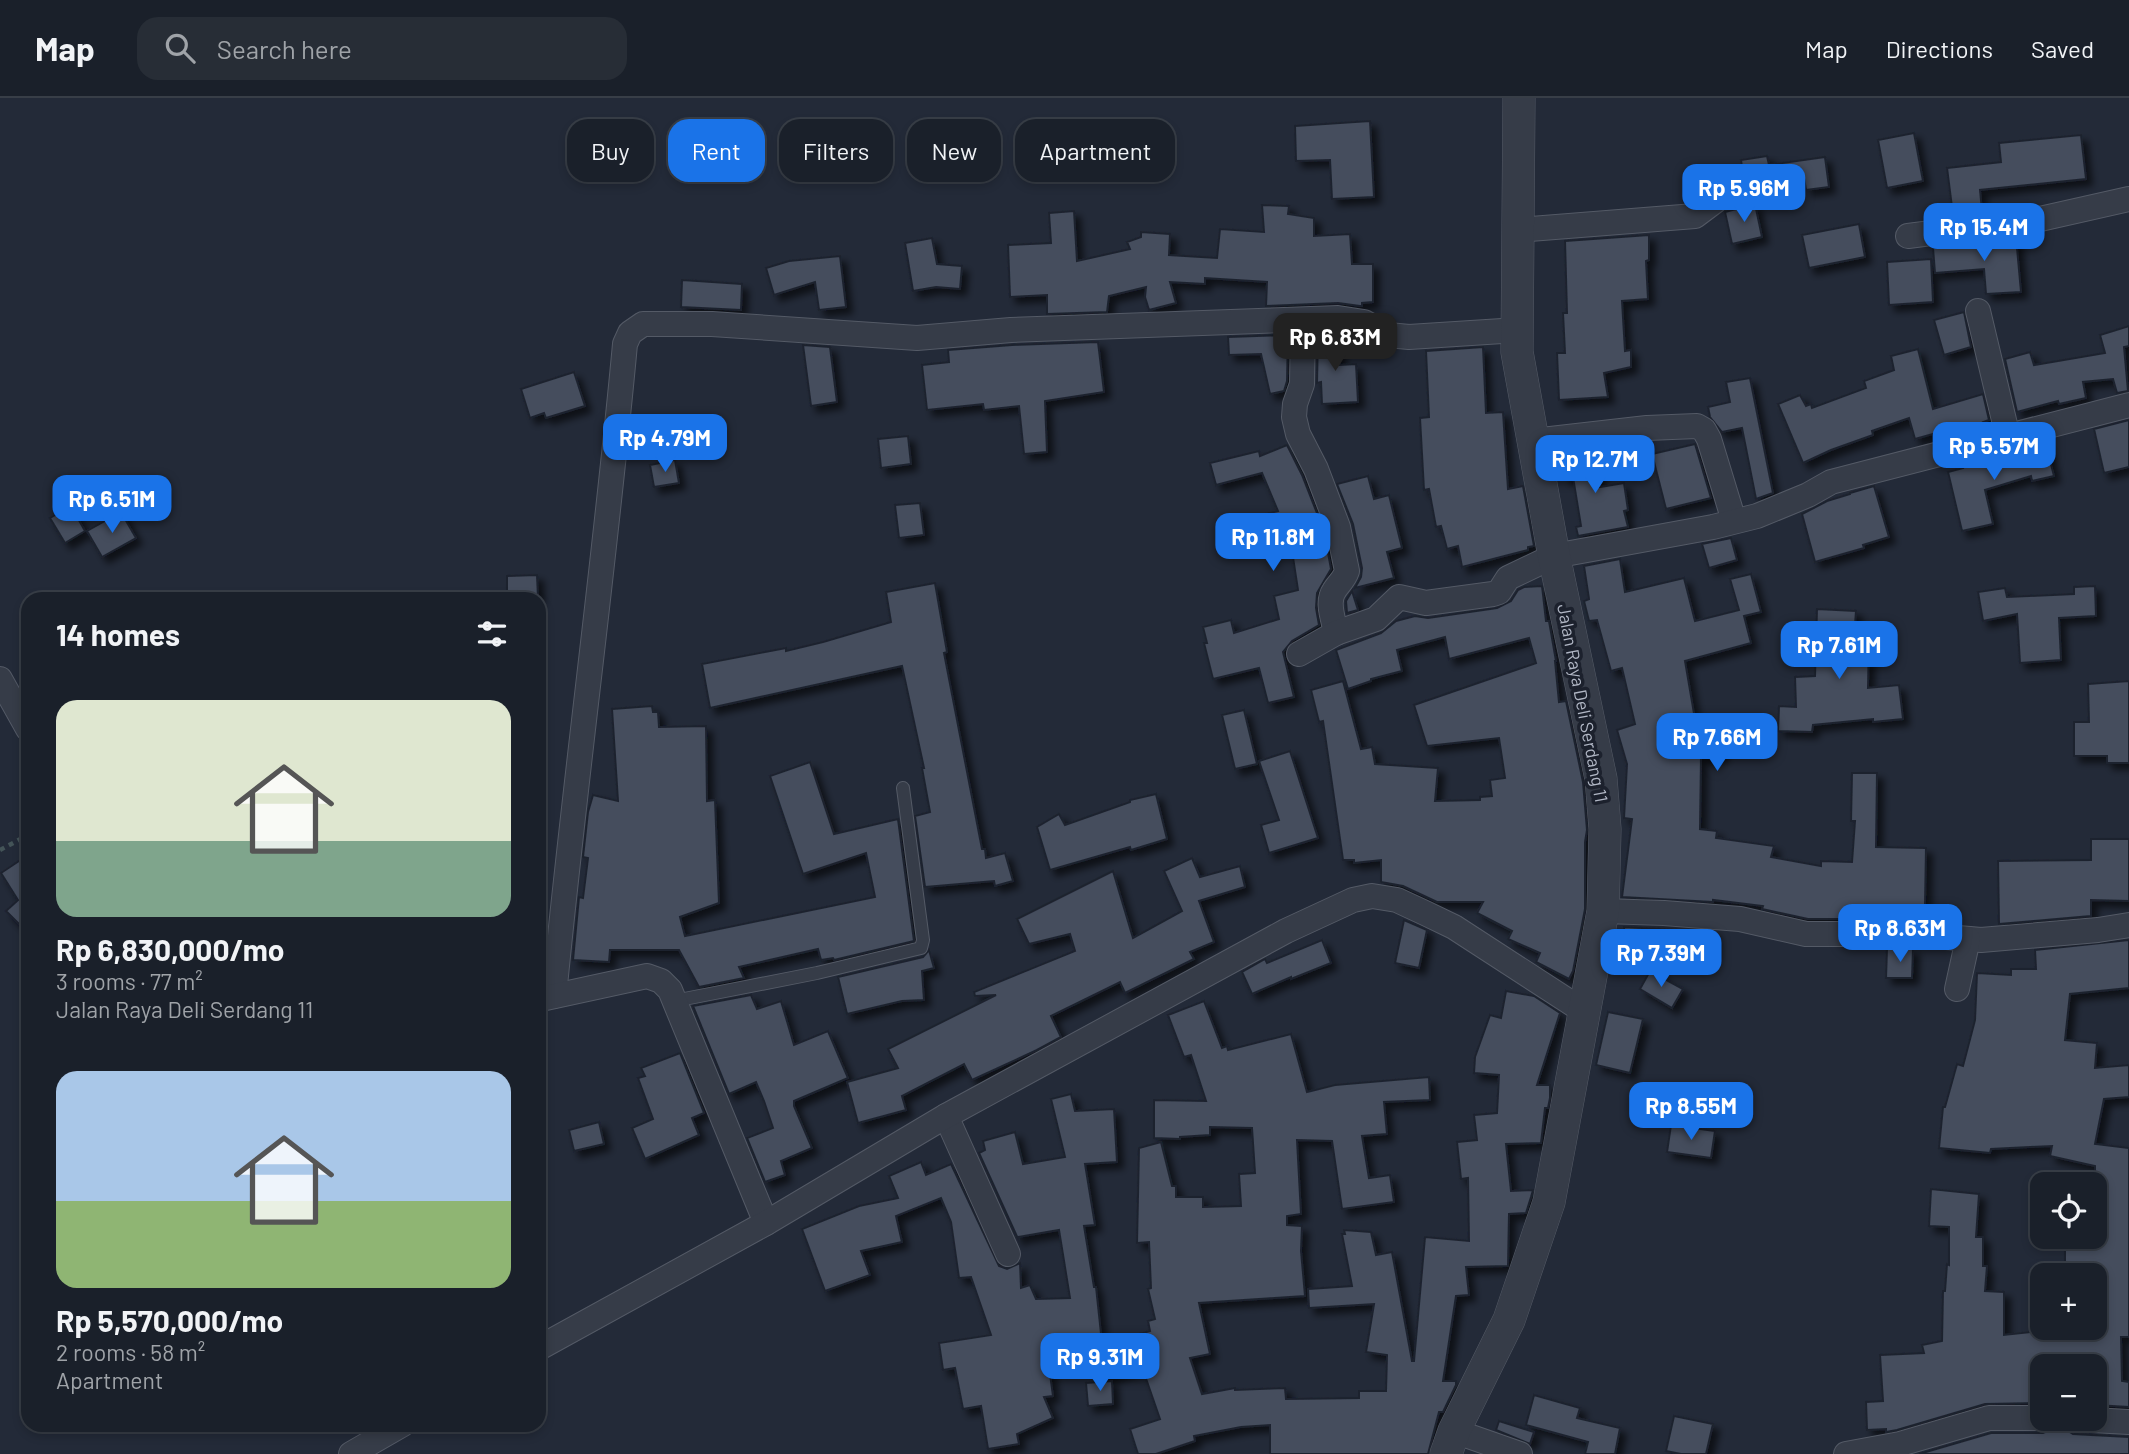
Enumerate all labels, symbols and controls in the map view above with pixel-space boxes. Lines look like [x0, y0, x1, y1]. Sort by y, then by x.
search box [137, 17, 627, 80]
text: Map [35, 28, 95, 68]
icon: search [161, 29, 199, 67]
text: Search here [217, 33, 352, 64]
text: Map [1805, 34, 1848, 63]
text: Directions [1886, 34, 1993, 63]
text: Saved [2031, 34, 2094, 63]
chip: Buy [567, 119, 654, 182]
chip: Rent [668, 119, 765, 182]
chip: Filters [779, 119, 893, 182]
chip: New [907, 119, 1001, 182]
chip: Apartment [1015, 119, 1175, 182]
pin: Rp 5.96M [1672, 164, 1816, 224]
text: Rp 5.96M [1698, 173, 1790, 201]
pin: Rp 15.4M [1912, 204, 2056, 263]
text: Rp 15.4M [1940, 212, 2028, 240]
pin: Rp 6.83M [1263, 314, 1407, 373]
text: Rp 6.83M [1289, 322, 1381, 350]
pin: Rp 4.79M [593, 414, 737, 474]
pin: Rp 5.57M [1922, 422, 2066, 482]
text: Rp 4.79M [619, 423, 711, 451]
text: Rp 5.57M [1949, 431, 2039, 459]
pin: Rp 12.7M [1523, 436, 1667, 495]
text: Rp 12.7M [1552, 444, 1638, 472]
pin: Rp 6.51M [40, 476, 184, 535]
text: Rp 6.51M [68, 484, 156, 512]
pin: Rp 11.8M [1201, 514, 1345, 573]
text: Rp 11.8M [1231, 522, 1315, 550]
street label: Jalan Raya Deli Serdang 11 [1553, 602, 1613, 804]
icon: filters [473, 615, 511, 653]
text: 14 homes [56, 616, 180, 652]
pin: Rp 7.61M [1767, 622, 1911, 681]
text: Rp 7.61M [1797, 630, 1881, 658]
pin: Rp 7.66M [1645, 714, 1789, 773]
text: Rp 7.66M [1672, 722, 1762, 750]
icon: home [221, 746, 347, 872]
pin: Rp 8.63M [1828, 904, 1972, 964]
text: Rp 8.63M [1854, 913, 1946, 941]
pin: Rp 7.39M [1589, 930, 1733, 989]
text: Rp 6,830,000/mo [56, 931, 285, 967]
text: Rp 7.39M [1617, 938, 1705, 966]
text: 3 rooms · 77 m² [56, 967, 203, 995]
text: Jalan Raya Deli Serdang 11 [56, 995, 313, 1023]
pin: Rp 8.55M [1619, 1082, 1763, 1142]
text: Rp 8.55M [1645, 1091, 1737, 1119]
icon: home [221, 1117, 347, 1243]
map controls [2030, 1172, 2107, 1431]
button: locate [2030, 1172, 2107, 1249]
button: + [2030, 1263, 2107, 1340]
text: Rp 5,570,000/mo [56, 1302, 283, 1338]
pin: Rp 9.31M [1028, 1334, 1172, 1393]
text: 2 rooms · 58 m² [56, 1338, 205, 1366]
text: Rp 9.31M [1056, 1342, 1144, 1370]
button: − [2030, 1354, 2107, 1431]
text: Apartment [56, 1366, 163, 1394]

